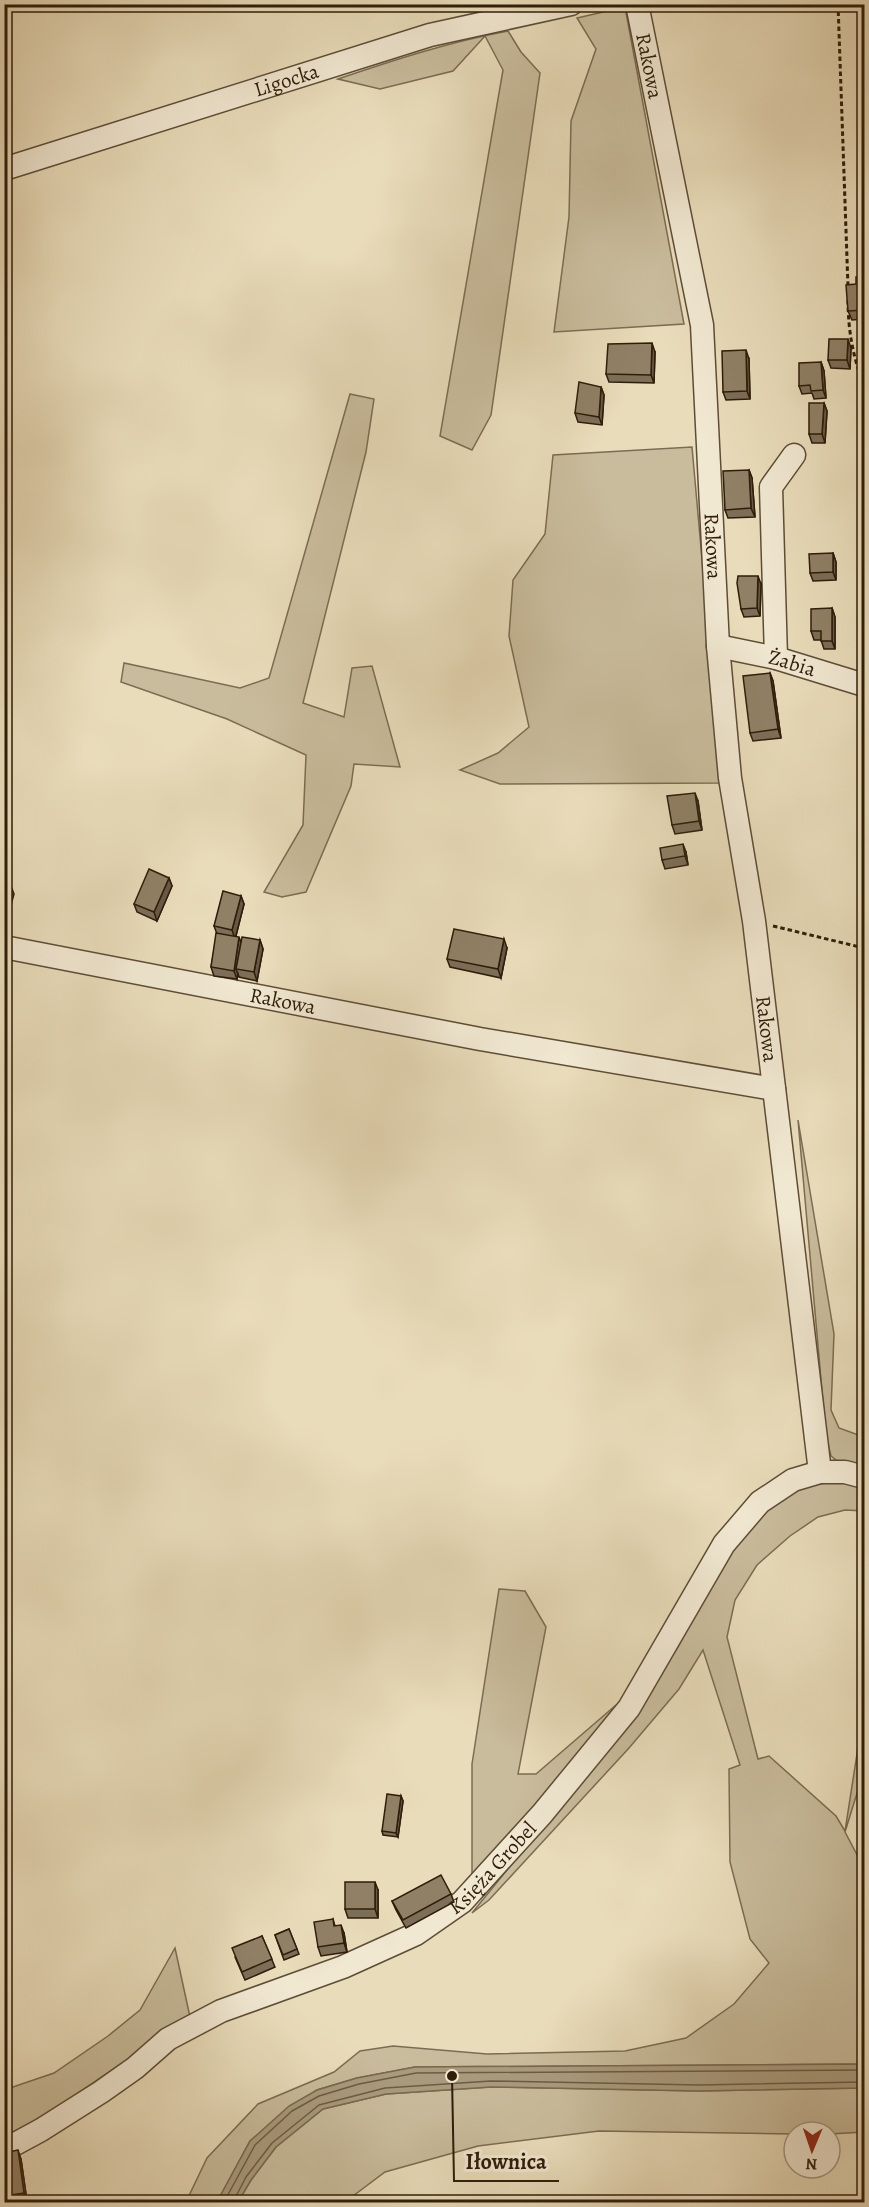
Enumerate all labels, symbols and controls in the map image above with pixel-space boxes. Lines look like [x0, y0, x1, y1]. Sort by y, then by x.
street label: Rakowa [629, 30, 670, 101]
street label: Ligocka [251, 57, 322, 103]
street label: Rakowa [697, 512, 729, 580]
street label: Żabia [766, 643, 819, 683]
street label: Rakowa [247, 981, 318, 1021]
street label: Rakowa [749, 994, 785, 1064]
street label: Księża Grobel [443, 1815, 543, 1921]
north arrow [782, 2120, 842, 2180]
callout: Iłownica [454, 2141, 559, 2181]
text: Iłownica [465, 2147, 547, 2177]
text: N [805, 2153, 818, 2175]

